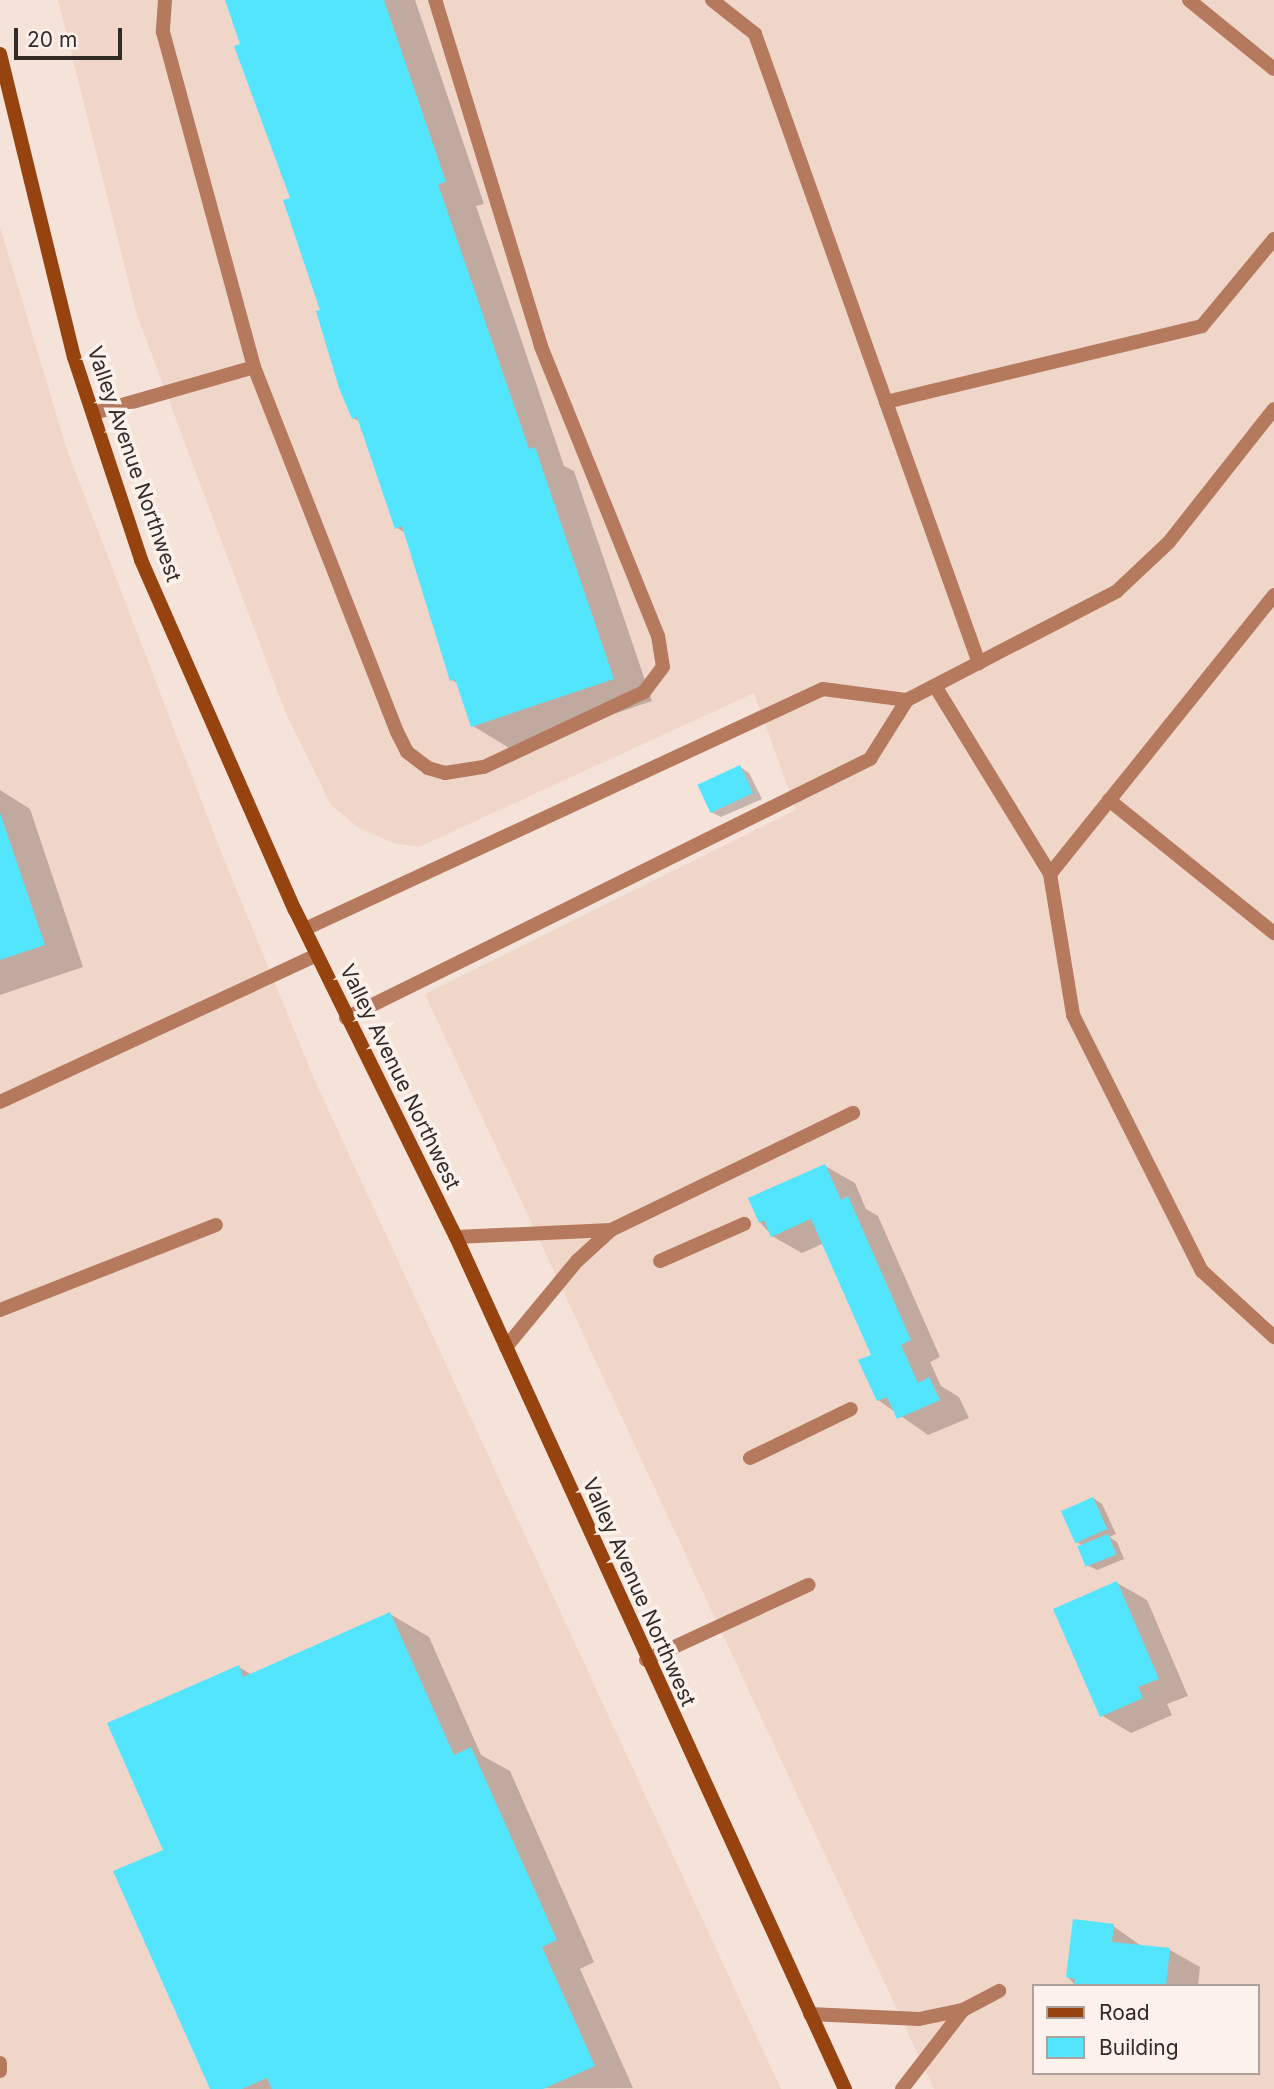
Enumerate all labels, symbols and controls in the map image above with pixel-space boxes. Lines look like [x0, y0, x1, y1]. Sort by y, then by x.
scale bar [18, 14, 126, 58]
text: 20 m [27, 27, 77, 52]
street label: Valley Avenue Northwest [82, 343, 186, 585]
street label: Valley Avenue Northwest [334, 960, 466, 1194]
street label: Valley Avenue Northwest [577, 1474, 701, 1710]
legend [1032, 1984, 1260, 2075]
text: Road [1099, 2000, 1150, 2025]
text: Building [1099, 2035, 1179, 2060]

